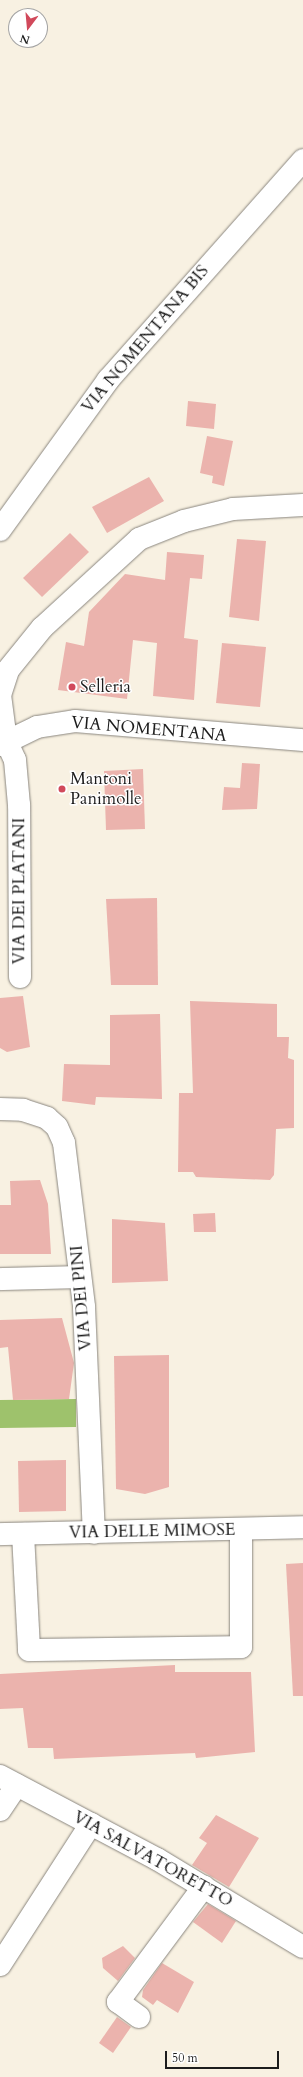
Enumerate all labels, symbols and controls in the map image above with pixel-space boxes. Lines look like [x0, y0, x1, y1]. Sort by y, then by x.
north arrow [8, 8, 48, 48]
text: N [18, 31, 31, 48]
street label: VIA NOMENTANA BIS [77, 261, 213, 417]
place label: Selleria [80, 677, 131, 697]
marker: Selleria [67, 682, 77, 692]
street label: VIA NOMENTANA [70, 712, 228, 746]
place label: Mantoni Panimolle [70, 769, 142, 809]
marker: Mantoni Panimolle [57, 784, 67, 794]
street label: VIA DEI PLATANI [9, 818, 29, 964]
street label: VIA DEI PINI [66, 1244, 96, 1352]
street label: VIA DELLE MIMOSE [69, 1519, 235, 1543]
street label: VIA SALVATORETTO [70, 1807, 236, 1911]
scale bar [167, 2043, 281, 2069]
text: 50 m [172, 2050, 198, 2066]

